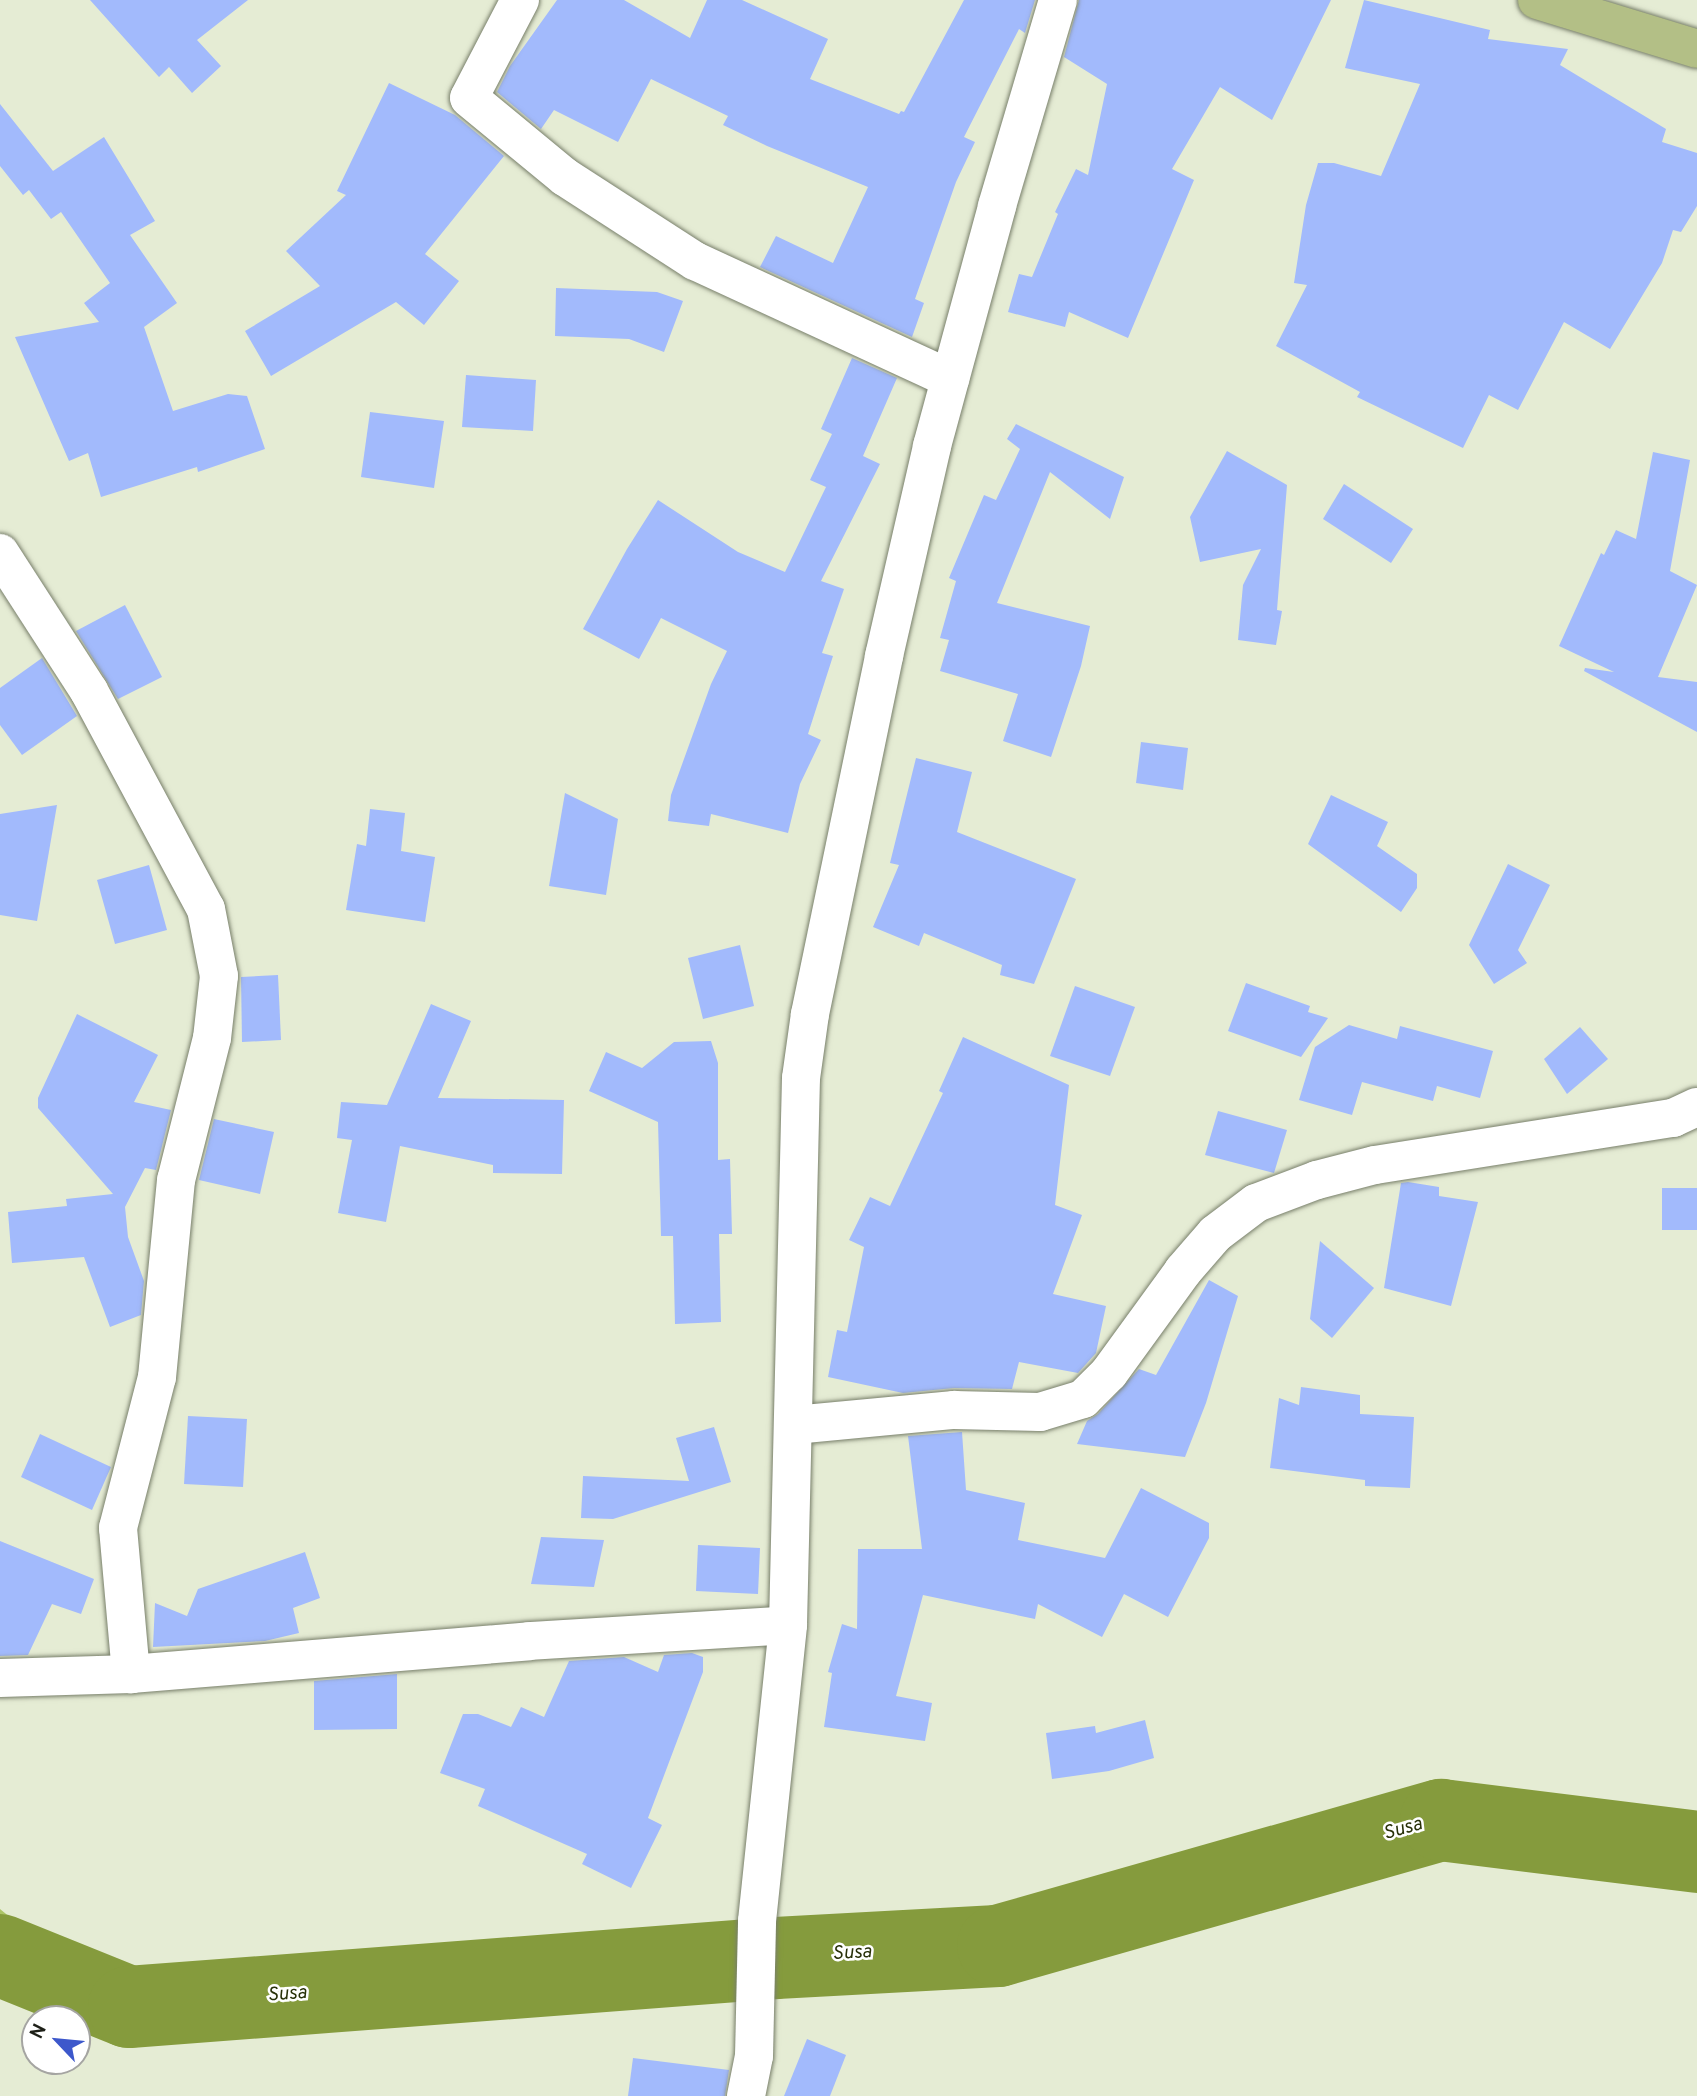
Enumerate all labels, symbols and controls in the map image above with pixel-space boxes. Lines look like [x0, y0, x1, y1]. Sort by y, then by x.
water label: Susa [1381, 1814, 1425, 1846]
water label: Susa [832, 1942, 872, 1966]
water label: Susa [267, 1982, 307, 2008]
north arrow [21, 2005, 91, 2075]
text: N [25, 2020, 53, 2043]

